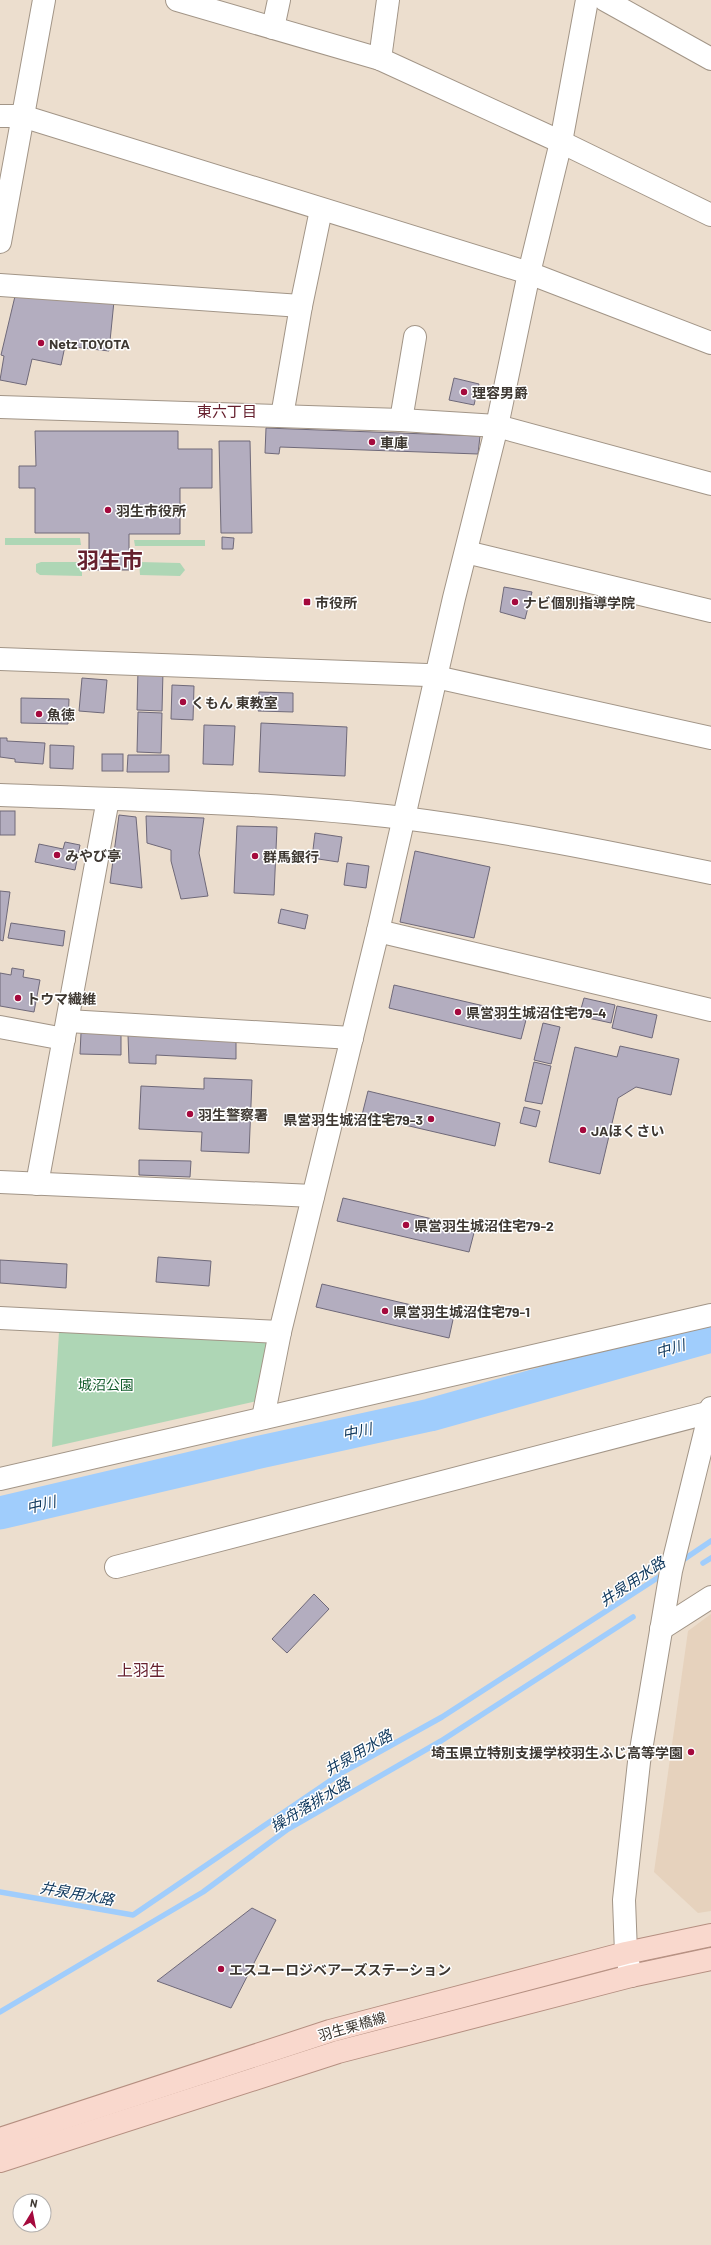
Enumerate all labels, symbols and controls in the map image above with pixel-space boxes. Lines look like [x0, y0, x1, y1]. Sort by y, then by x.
place label: Netz TOYOTA [49, 335, 130, 352]
marker: Netz TOYOTA [36, 338, 46, 348]
place label: 理容男爵 [472, 384, 528, 401]
marker: 理容男爵 [459, 387, 469, 397]
district label: 東六丁目 [197, 402, 257, 420]
place label: 車庫 [380, 434, 408, 451]
marker: 車庫 [367, 437, 377, 447]
place label: 羽生市役所 [116, 502, 186, 519]
marker: 羽生市役所 [103, 505, 113, 515]
district label: 羽生市 [77, 546, 143, 572]
place label: 市役所 [315, 594, 357, 611]
place label: ナビ個別指導学院 [523, 594, 635, 611]
marker: 市役所 [302, 597, 312, 607]
marker: ナビ個別指導学院 [510, 597, 520, 607]
place label: くもん 東教室 [191, 694, 278, 711]
marker: くもん 東教室 [178, 697, 188, 707]
place label: 魚徳 [47, 706, 75, 723]
marker: 魚徳 [34, 709, 44, 719]
place label: みやび亭 [65, 847, 121, 864]
place label: 群馬銀行 [263, 848, 319, 865]
marker: みやび亭 [52, 850, 62, 860]
marker: 群馬銀行 [250, 851, 260, 861]
place label: トウマ繊維 [26, 990, 96, 1007]
marker: トウマ繊維 [13, 993, 23, 1003]
place label: 県営羽生城沼住宅79-4 [466, 1004, 607, 1021]
marker: 県営羽生城沼住宅79-4 [453, 1007, 463, 1017]
place label: 羽生警察署 [198, 1106, 268, 1123]
marker: 羽生警察署 [185, 1109, 195, 1119]
place label: 県営羽生城沼住宅79-3 [283, 1111, 423, 1128]
marker: 県営羽生城沼住宅79-3 [426, 1114, 436, 1124]
place label: JAほくさい [591, 1122, 664, 1139]
marker: JAほくさい [578, 1125, 588, 1135]
place label: 県営羽生城沼住宅79-2 [414, 1217, 554, 1234]
marker: 県営羽生城沼住宅79-2 [401, 1220, 411, 1230]
place label: 県営羽生城沼住宅79-1 [393, 1303, 530, 1320]
marker: 県営羽生城沼住宅79-1 [380, 1306, 390, 1316]
water label: 中川 [653, 1335, 689, 1361]
park label: 城沼公園 [78, 1376, 134, 1393]
water label: 中川 [340, 1419, 375, 1443]
water label: 中川 [24, 1491, 60, 1516]
water label: 井泉用水路 [596, 1551, 670, 1609]
district label: 上羽生 [117, 1660, 165, 1679]
water label: 井泉用水路 [321, 1724, 397, 1779]
place label: 埼玉県立特別支援学校羽生ふじ高等学園 [431, 1744, 683, 1761]
marker: 埼玉県立特別支援学校羽生ふじ高等学園 [686, 1747, 696, 1757]
water label: 操舟落排水路 [267, 1772, 355, 1835]
water label: 井泉用水路 [38, 1878, 117, 1909]
place label: エスユーロジベアーズステーション [229, 1961, 451, 1978]
marker: エスユーロジベアーズステーション [216, 1964, 226, 1974]
street label: 羽生栗橋線 [316, 2008, 388, 2044]
north arrow [12, 2193, 52, 2233]
text: N [29, 2196, 39, 2210]

